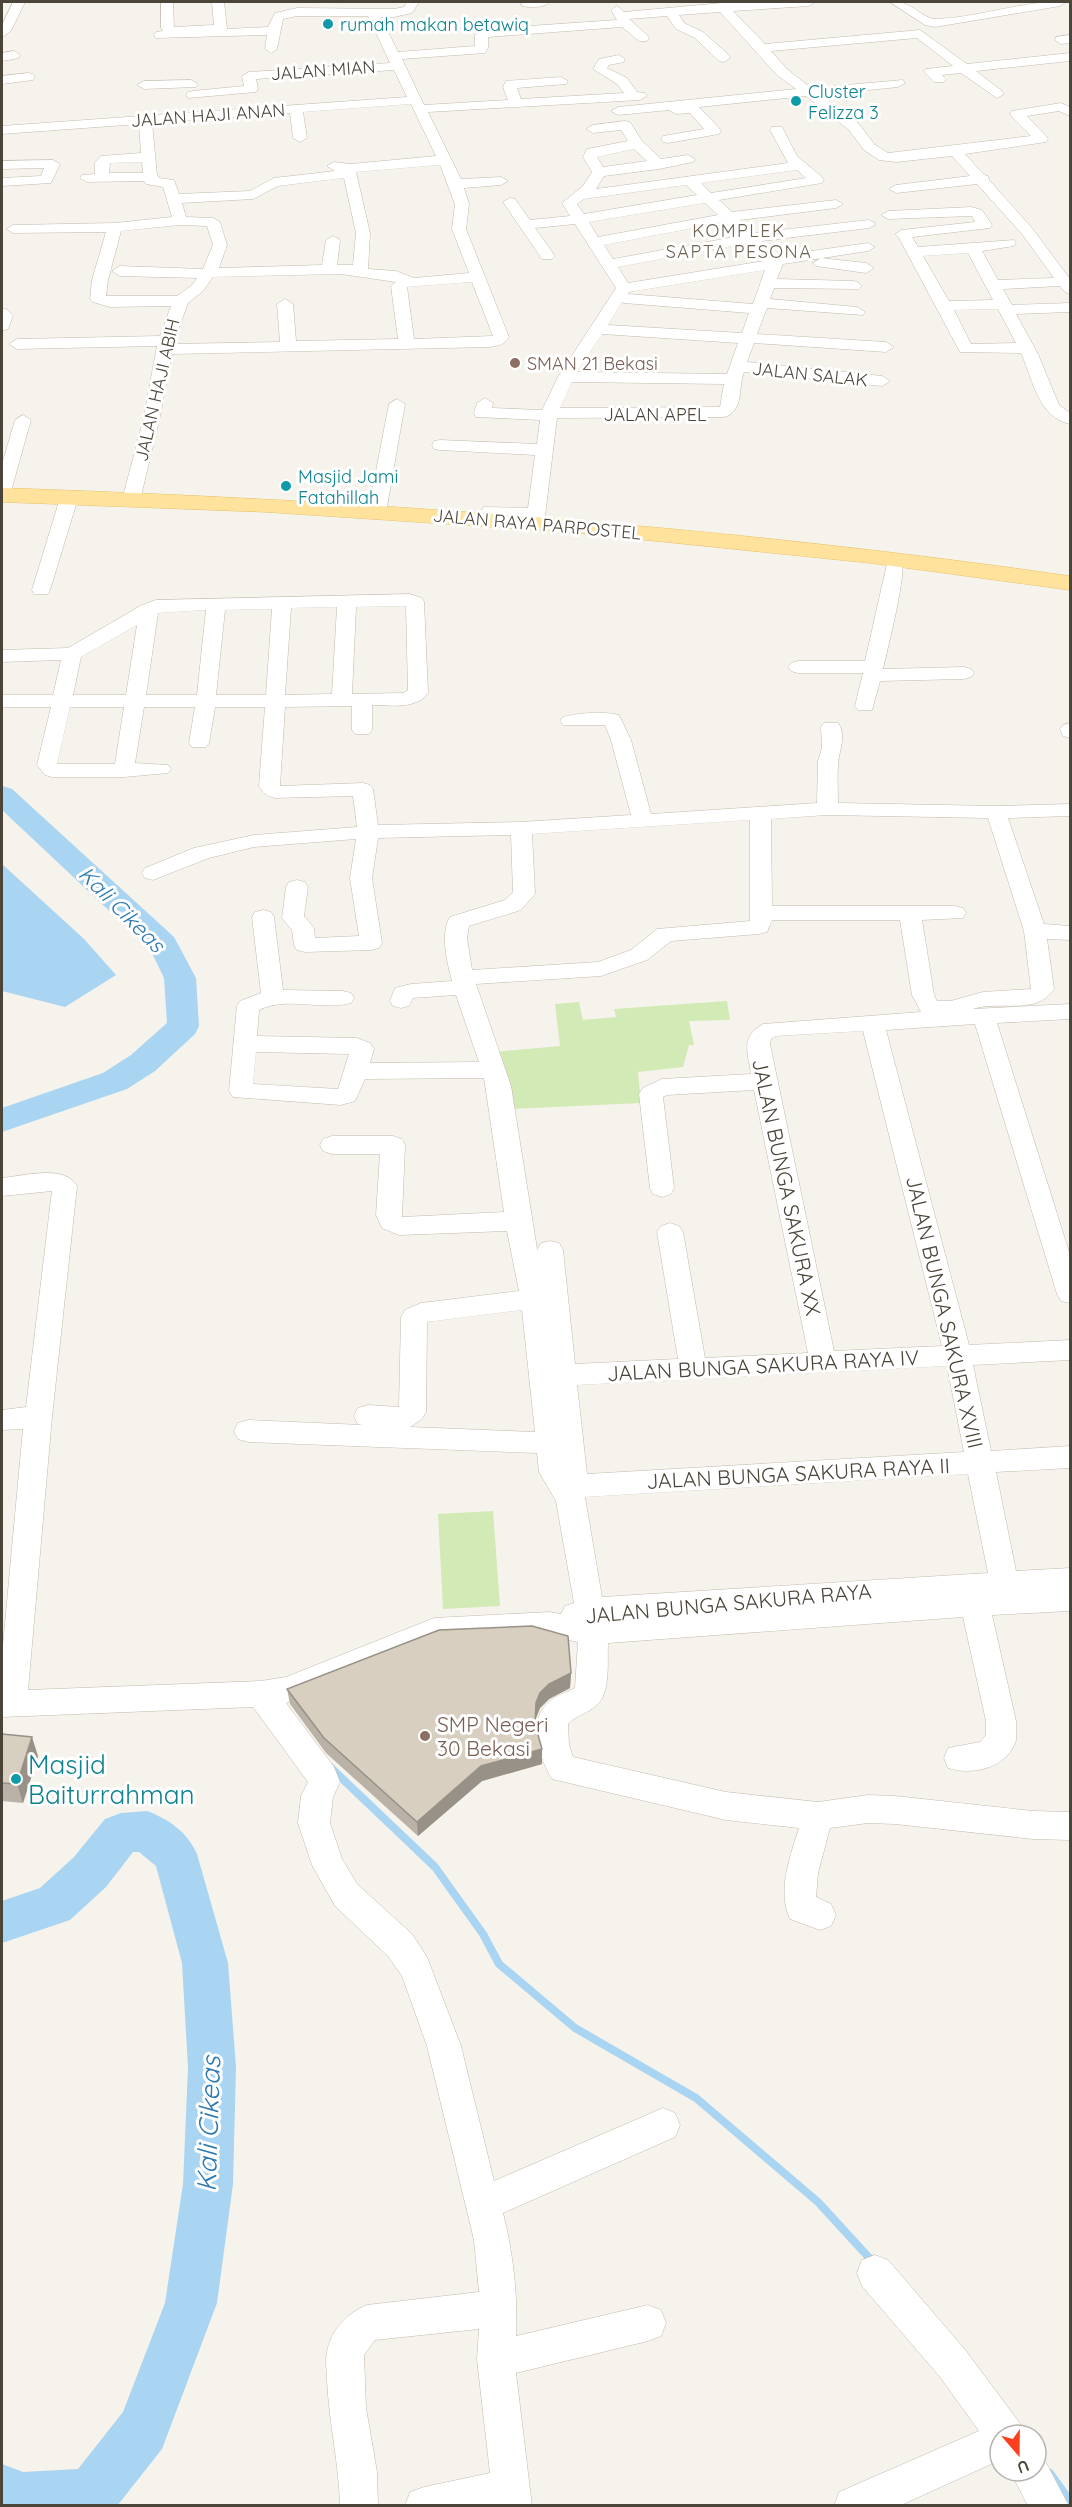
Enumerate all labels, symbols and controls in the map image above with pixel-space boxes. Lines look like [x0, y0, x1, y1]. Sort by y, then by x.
place label: rumah makan betawiq [340, 13, 529, 36]
marker: rumah makan betawiq [321, 17, 335, 31]
street label: JALAN MIAN [270, 55, 376, 85]
place label: Cluster Felizza 3 [808, 80, 879, 124]
marker: Cluster Felizza 3 [789, 94, 803, 108]
street label: JALAN HAJI ANAN [130, 98, 286, 132]
district label: KOMPLEK SAPTA PESONA [666, 219, 812, 263]
street label: JALAN HAJI ABIH [129, 316, 185, 464]
place label: SMAN 21 Bekasi [527, 352, 658, 375]
marker: SMAN 21 Bekasi [508, 356, 522, 370]
street label: JALAN SALAK [751, 356, 869, 392]
street label: JALAN APEL [603, 403, 707, 426]
place label: Masjid Jami Fatahillah [298, 465, 398, 509]
marker: Masjid Jami Fatahillah [279, 479, 293, 493]
street label: JALAN RAYA PARPOSTEL [432, 503, 642, 545]
water label: Kali Cikeas [73, 860, 172, 959]
street label: JALAN BUNGA SAKURA XX [747, 1056, 827, 1318]
street label: JALAN BUNGA SAKURA XVIII [901, 1173, 989, 1451]
street label: JALAN BUNGA SAKURA RAYA IV [606, 1344, 920, 1386]
street label: JALAN BUNGA SAKURA RAYA II [646, 1452, 950, 1494]
street label: JALAN BUNGA SAKURA RAYA [584, 1578, 872, 1628]
place label: SMP Negeri 30 Bekasi [437, 1711, 549, 1761]
marker: SMP Negeri 30 Bekasi [418, 1729, 432, 1743]
place label: Masjid Baiturrahman [28, 1748, 195, 1811]
marker: Masjid Baiturrahman [9, 1772, 23, 1786]
water label: Kali Cikeas [189, 2053, 227, 2192]
north arrow [988, 2423, 1048, 2483]
text: U [1014, 2456, 1032, 2478]

